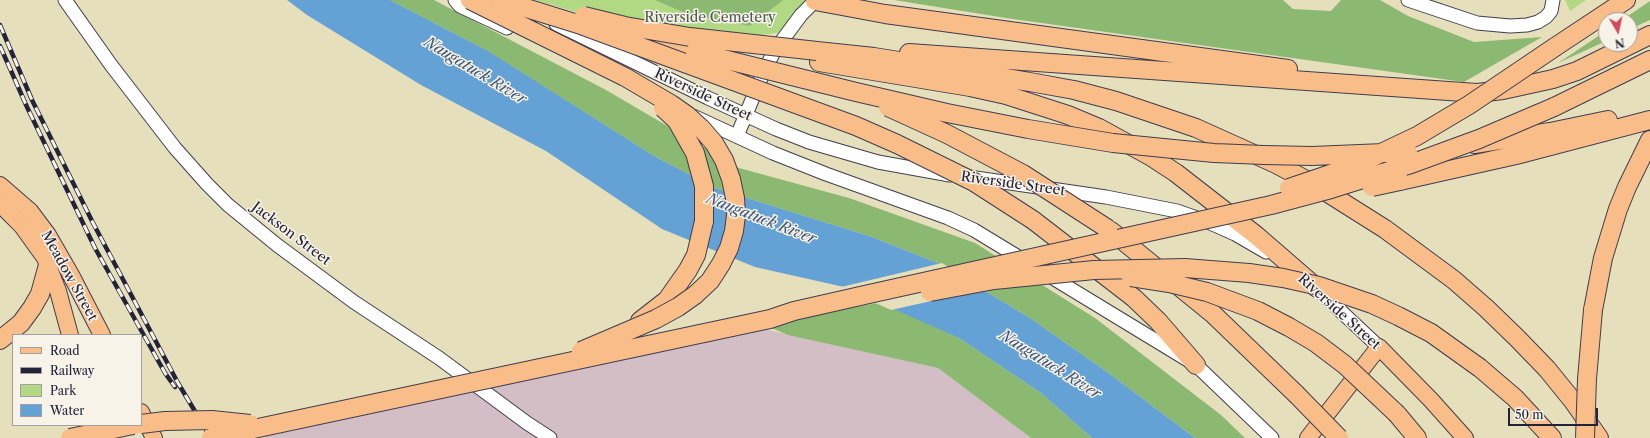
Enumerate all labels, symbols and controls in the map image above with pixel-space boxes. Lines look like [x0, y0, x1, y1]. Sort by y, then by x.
park label: Riverside Cemetery [644, 10, 776, 26]
north arrow [1598, 12, 1638, 52]
water label: Naugatuck River [420, 33, 530, 109]
text: N [1614, 35, 1626, 51]
street label: Riverside Street [652, 65, 754, 125]
street label: Riverside Street [960, 168, 1066, 200]
water label: Naugatuck River [703, 190, 819, 248]
street label: Jackson Street [248, 199, 334, 269]
street label: Meadow Street [37, 228, 101, 324]
street label: Riverside Street [1294, 270, 1384, 354]
water label: Naugatuck River [996, 327, 1104, 403]
legend [12, 334, 142, 426]
text: Road [50, 343, 80, 358]
text: Railway [50, 363, 95, 378]
text: Park [50, 383, 76, 398]
scale bar [1510, 400, 1600, 426]
text: Water [50, 403, 84, 418]
text: 50 m [1515, 407, 1544, 422]

